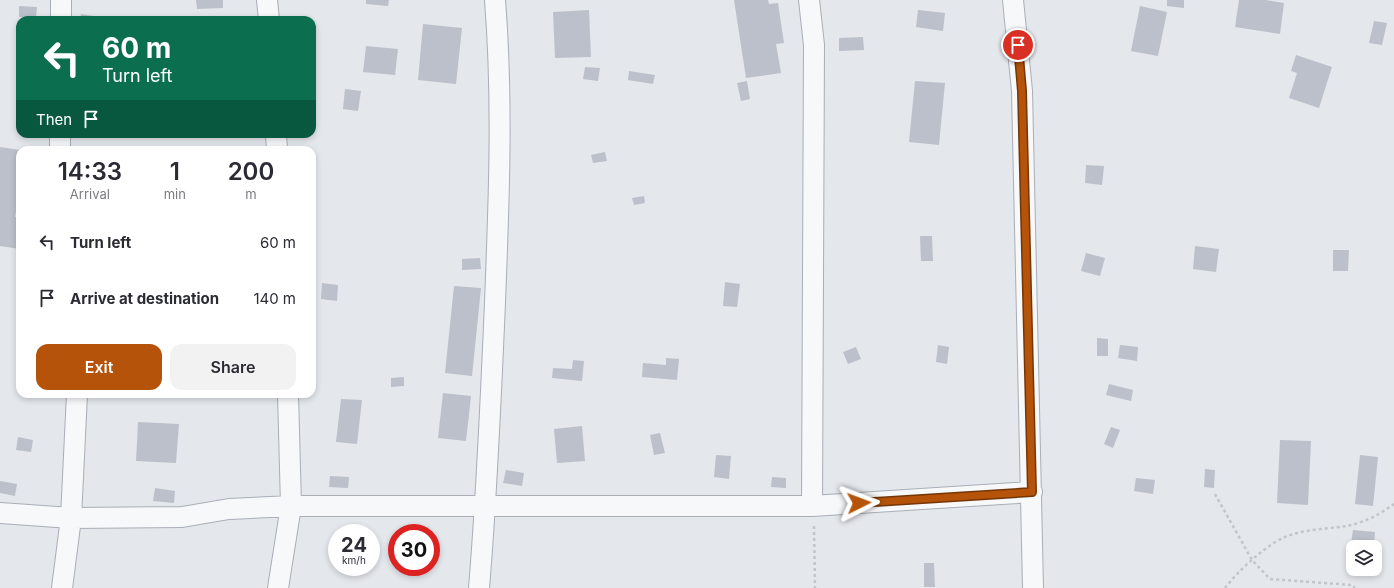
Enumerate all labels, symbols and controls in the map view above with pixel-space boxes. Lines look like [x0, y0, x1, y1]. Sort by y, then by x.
pin [1001, 28, 1035, 62]
text: 60 m [102, 31, 171, 65]
icon: left [36, 32, 88, 84]
icon: arrive [1007, 34, 1029, 56]
text: Turn left [102, 65, 172, 86]
icon: arrive [80, 108, 102, 130]
text: Then [36, 110, 72, 129]
text: 14:33 [58, 157, 122, 186]
text: 1 [170, 157, 180, 186]
text: 200 [228, 157, 274, 186]
text: Arrival [70, 186, 110, 202]
text: min [164, 186, 186, 202]
text: m [245, 186, 257, 202]
icon: left [36, 231, 58, 253]
text: Turn left [70, 233, 131, 252]
text: 60 m [260, 233, 296, 252]
icon: arrive [36, 287, 58, 309]
text: Arrive at destination [70, 289, 219, 308]
text: 140 m [253, 289, 296, 308]
button: Exit [36, 344, 162, 390]
button: Share [170, 344, 296, 390]
position arrow [838, 482, 880, 524]
speed limit sign: 30 [388, 524, 440, 576]
text: 24 [341, 533, 367, 557]
map controls [1346, 540, 1382, 576]
button: layers [1346, 540, 1382, 576]
text: km/h [342, 554, 366, 566]

